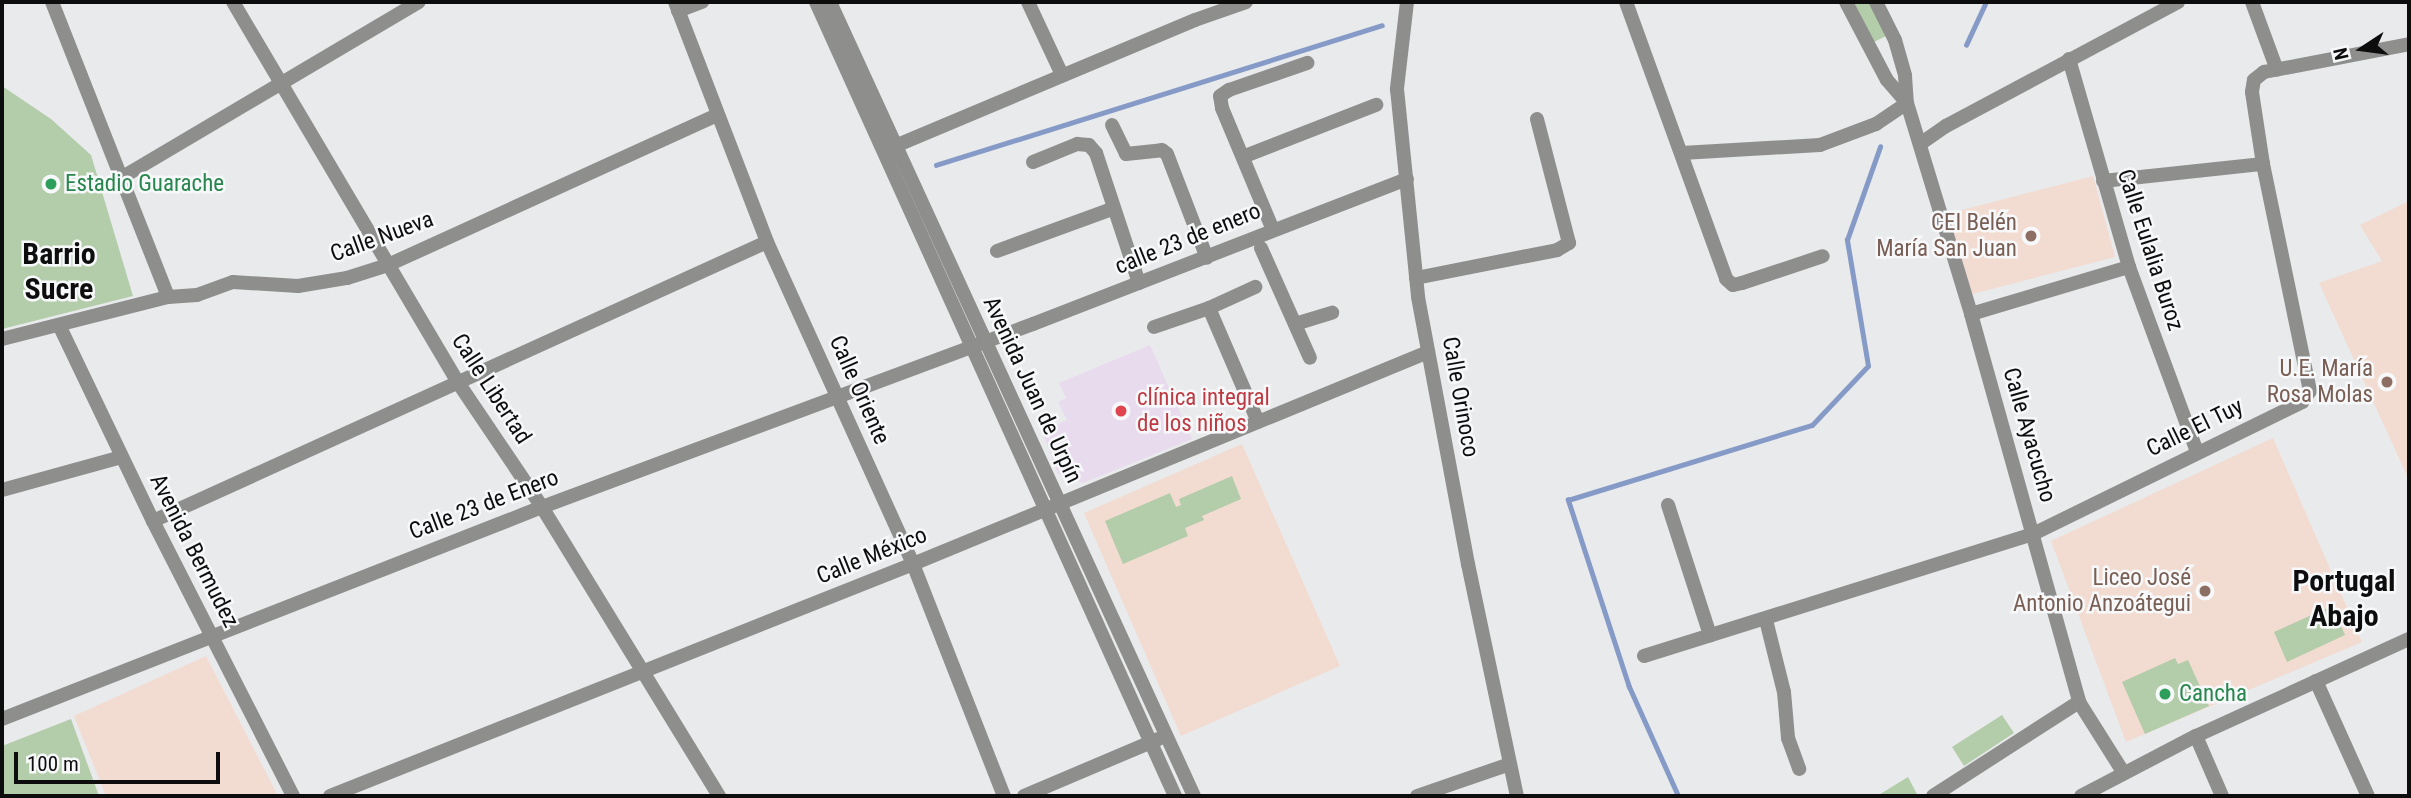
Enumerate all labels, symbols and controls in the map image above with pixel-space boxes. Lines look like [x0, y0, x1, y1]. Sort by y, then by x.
north arrow [2327, 14, 2397, 84]
text: N [2329, 46, 2354, 62]
street label: Calle Eulalia Buroz [2111, 166, 2189, 334]
place label: Estadio Guarache [65, 170, 224, 198]
marker: Estadio Guarache [43, 176, 59, 192]
street label: calle 23 de enero [1111, 197, 1265, 281]
street label: Calle Nueva [327, 206, 437, 268]
place label: CEI Belén María San Juan [1876, 209, 2017, 263]
marker: CEI Belén María San Juan [2023, 228, 2039, 244]
district label: Barrio Sucre [22, 236, 96, 306]
street label: Avenida Juan de Urpín [977, 293, 1087, 487]
street label: Calle Libertad [445, 329, 537, 449]
street label: Calle Oriente [823, 331, 895, 449]
street label: Calle Orinoco [1436, 335, 1484, 459]
place label: U.E. María Rosa Molas [2267, 355, 2373, 409]
street label: Calle Ayacucho [1997, 364, 2061, 506]
marker: U.E. María Rosa Molas [2379, 374, 2395, 390]
place label: clínica integral de los niños [1137, 384, 1270, 438]
street label: Calle El Tuy [2142, 393, 2248, 463]
marker: clínica integral de los niños [1111, 401, 1131, 421]
street label: Calle 23 de Enero [405, 464, 563, 546]
street label: Avenida Bermudez [143, 470, 245, 632]
street label: Calle México [813, 521, 931, 591]
district label: Portugal Abajo [2292, 563, 2396, 634]
place label: Liceo José Antonio Anzoátegui [2013, 564, 2191, 618]
marker: Liceo José Antonio Anzoátegui [2197, 583, 2213, 599]
place label: Cancha [2179, 680, 2247, 708]
marker: Cancha [2157, 686, 2173, 702]
scale bar [18, 738, 224, 782]
text: 100 m [27, 752, 79, 776]

